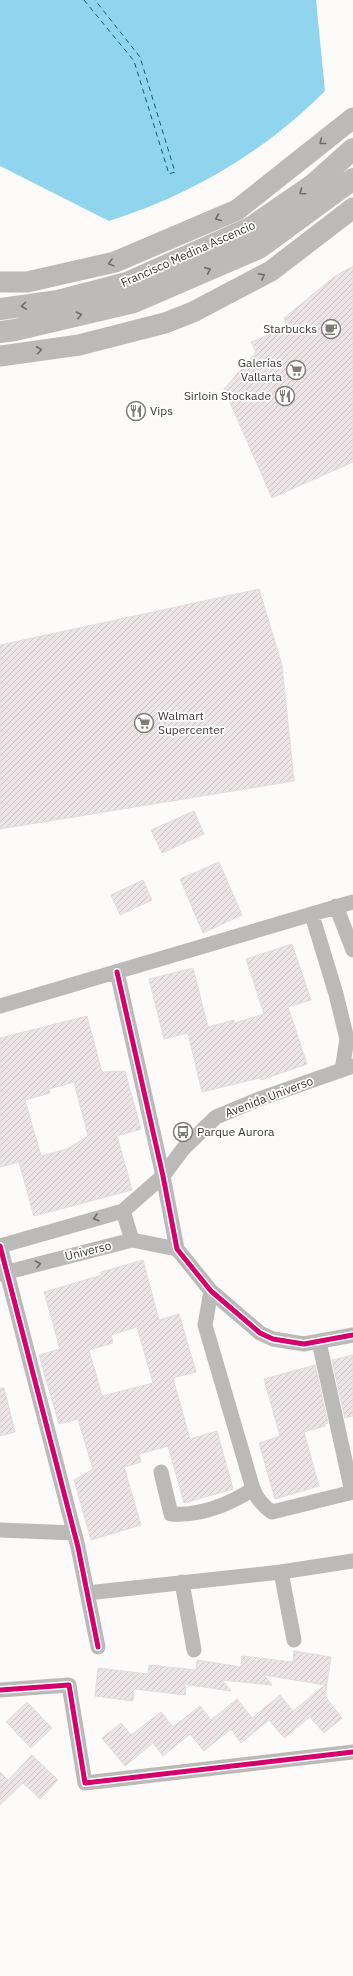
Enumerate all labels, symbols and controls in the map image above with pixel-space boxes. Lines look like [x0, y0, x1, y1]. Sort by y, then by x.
one-way arrow [320, 138, 327, 145]
one-way arrow [299, 187, 306, 194]
one-way arrow [214, 214, 221, 222]
street label: Francisco Medina Ascencio [118, 217, 258, 290]
one-way arrow [108, 258, 115, 267]
one-way arrow [204, 267, 212, 275]
one-way arrow [258, 273, 265, 281]
one-way arrow [21, 301, 27, 310]
one-way arrow [76, 312, 82, 320]
cafe icon: Starbucks [320, 318, 342, 340]
place label: Starbucks [263, 321, 317, 336]
one-way arrow [36, 346, 42, 355]
place label: Galerías Vallarta [238, 355, 283, 384]
supermarket icon: Galerías Vallarta [285, 359, 307, 381]
restaurant icon: Sirloin Stockade [274, 385, 296, 407]
place label: Sirloin Stockade [184, 388, 271, 403]
restaurant icon: Vips [125, 400, 147, 422]
place label: Vips [150, 403, 173, 418]
place label: Walmart Supercenter [158, 708, 225, 737]
supermarket icon: Walmart Supercenter [133, 712, 155, 734]
street label: Avenida Universo [223, 1073, 315, 1120]
bus stop icon: Parque Aurora [172, 1121, 194, 1143]
place label: Parque Aurora [197, 1124, 275, 1139]
one-way arrow [93, 1213, 100, 1222]
street label: Universo [63, 1237, 113, 1264]
one-way arrow [34, 1260, 41, 1269]

